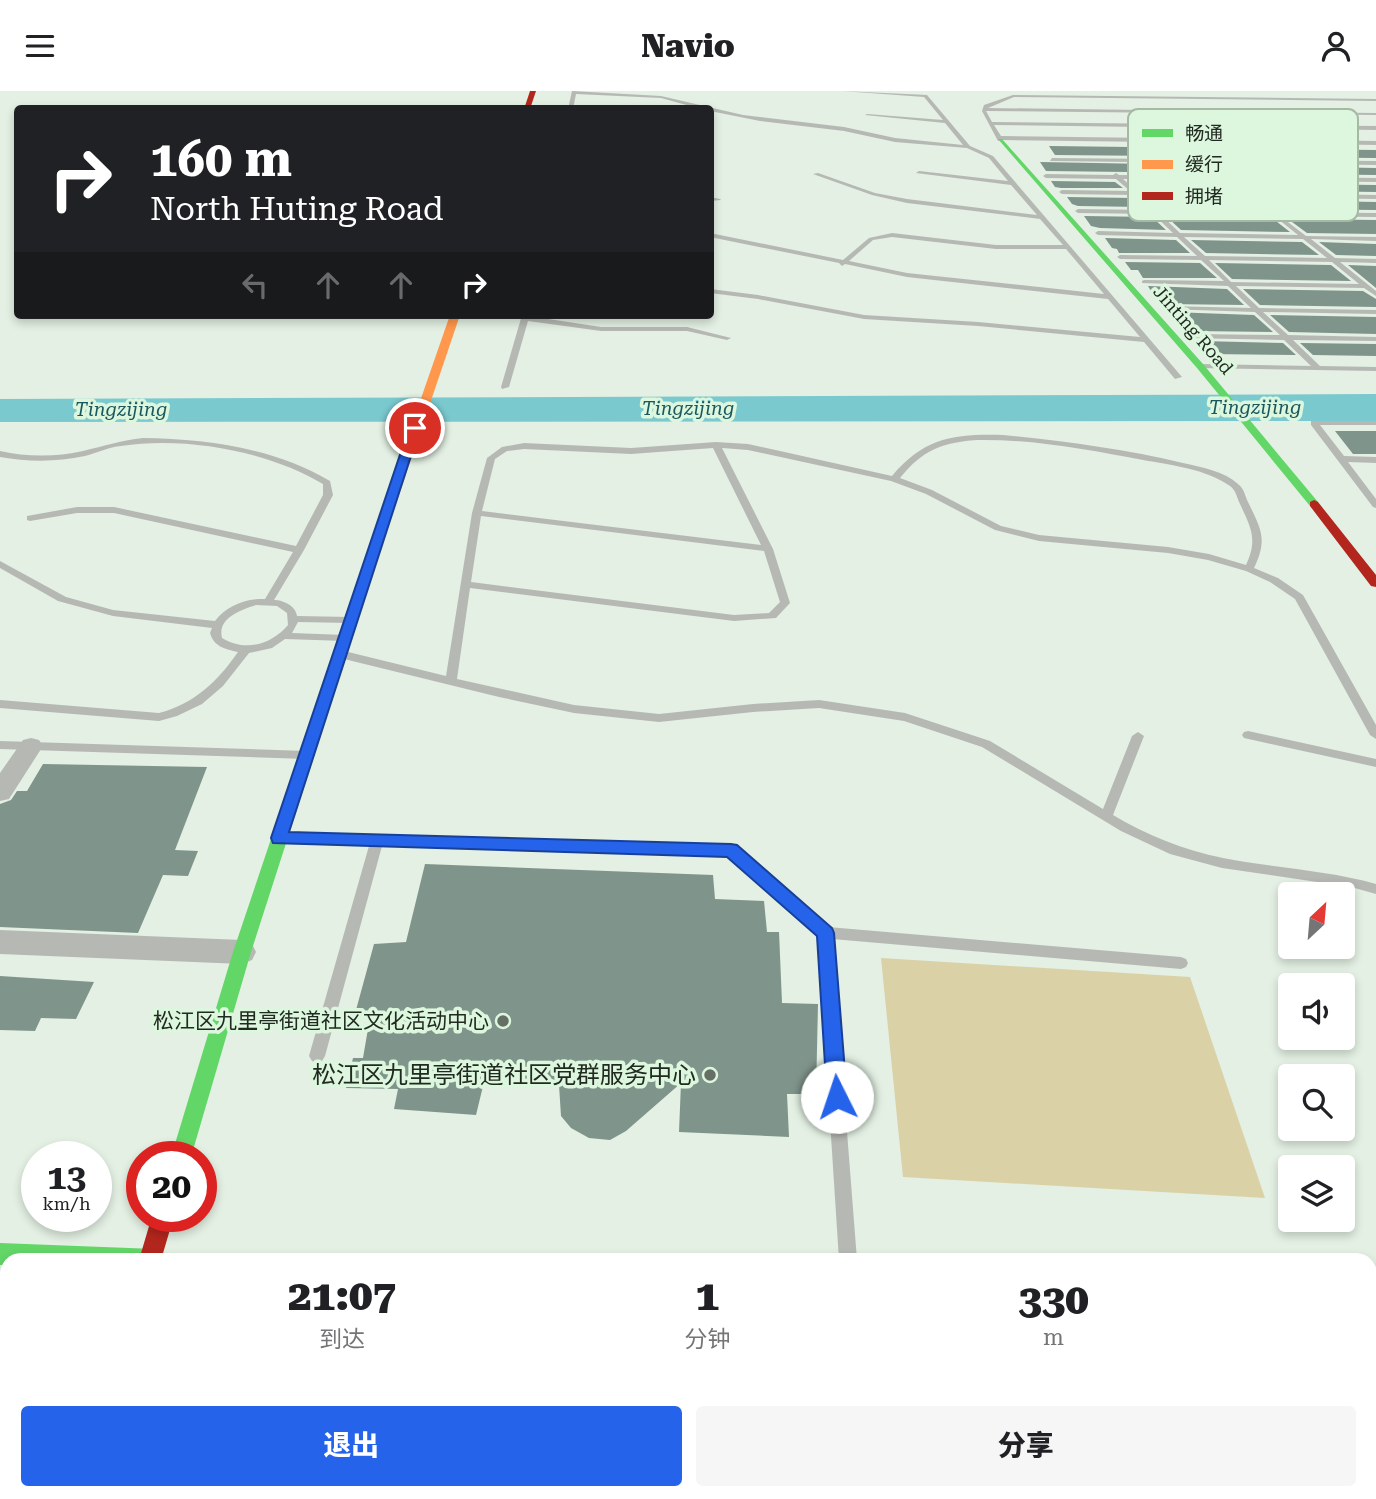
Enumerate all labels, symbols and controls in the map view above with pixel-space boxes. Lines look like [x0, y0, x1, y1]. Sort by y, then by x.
icon: menu [21, 27, 59, 65]
text: Navio [641, 27, 735, 65]
icon: person [1317, 27, 1355, 65]
legend [1128, 109, 1358, 221]
text: 畅通 [1185, 122, 1223, 145]
text: 160 m [150, 131, 292, 188]
icon: right [35, 133, 126, 224]
text: 缓行 [1185, 153, 1223, 176]
text: 拥堵 [1185, 185, 1223, 208]
text: North Huting Road [150, 190, 443, 228]
icon: left [236, 266, 274, 304]
icon: ahead [309, 266, 347, 304]
icon: ahead [382, 266, 420, 304]
icon: right [455, 266, 493, 304]
street label: Jinting Road [1149, 281, 1238, 379]
water label: Tingzijing [1209, 396, 1301, 419]
water label: Tingzijing [642, 397, 734, 420]
water label: Tingzijing [75, 398, 167, 421]
pin [385, 398, 445, 458]
icon: arrive [396, 409, 434, 447]
north arrow [1278, 882, 1354, 959]
map controls [1278, 882, 1355, 1232]
button: sound [1278, 973, 1355, 1050]
place label: 松江区九里亭街道社区文化活动中心 [153, 1009, 489, 1033]
marker: 松江区九里亭街道社区文化活动中心 [495, 1013, 511, 1029]
position arrow [800, 1060, 874, 1134]
place label: 松江区九里亭街道社区党群服务中心 [312, 1061, 696, 1089]
button: search [1278, 1064, 1355, 1141]
marker: 松江区九里亭街道社区党群服务中心 [702, 1067, 718, 1083]
speed limit sign: 20 [126, 1141, 217, 1232]
button: layers [1278, 1155, 1355, 1232]
text: 13 [47, 1157, 86, 1198]
text: km/h [42, 1193, 91, 1214]
text: 21:07 [288, 1271, 396, 1320]
text: 1 [695, 1271, 719, 1320]
text: 330 [1018, 1275, 1089, 1324]
text: m [1043, 1324, 1064, 1351]
text: 到达 [319, 1326, 365, 1353]
text: 分钟 [684, 1326, 730, 1353]
button: 退出 [21, 1406, 682, 1486]
button: 分享 [696, 1406, 1356, 1486]

